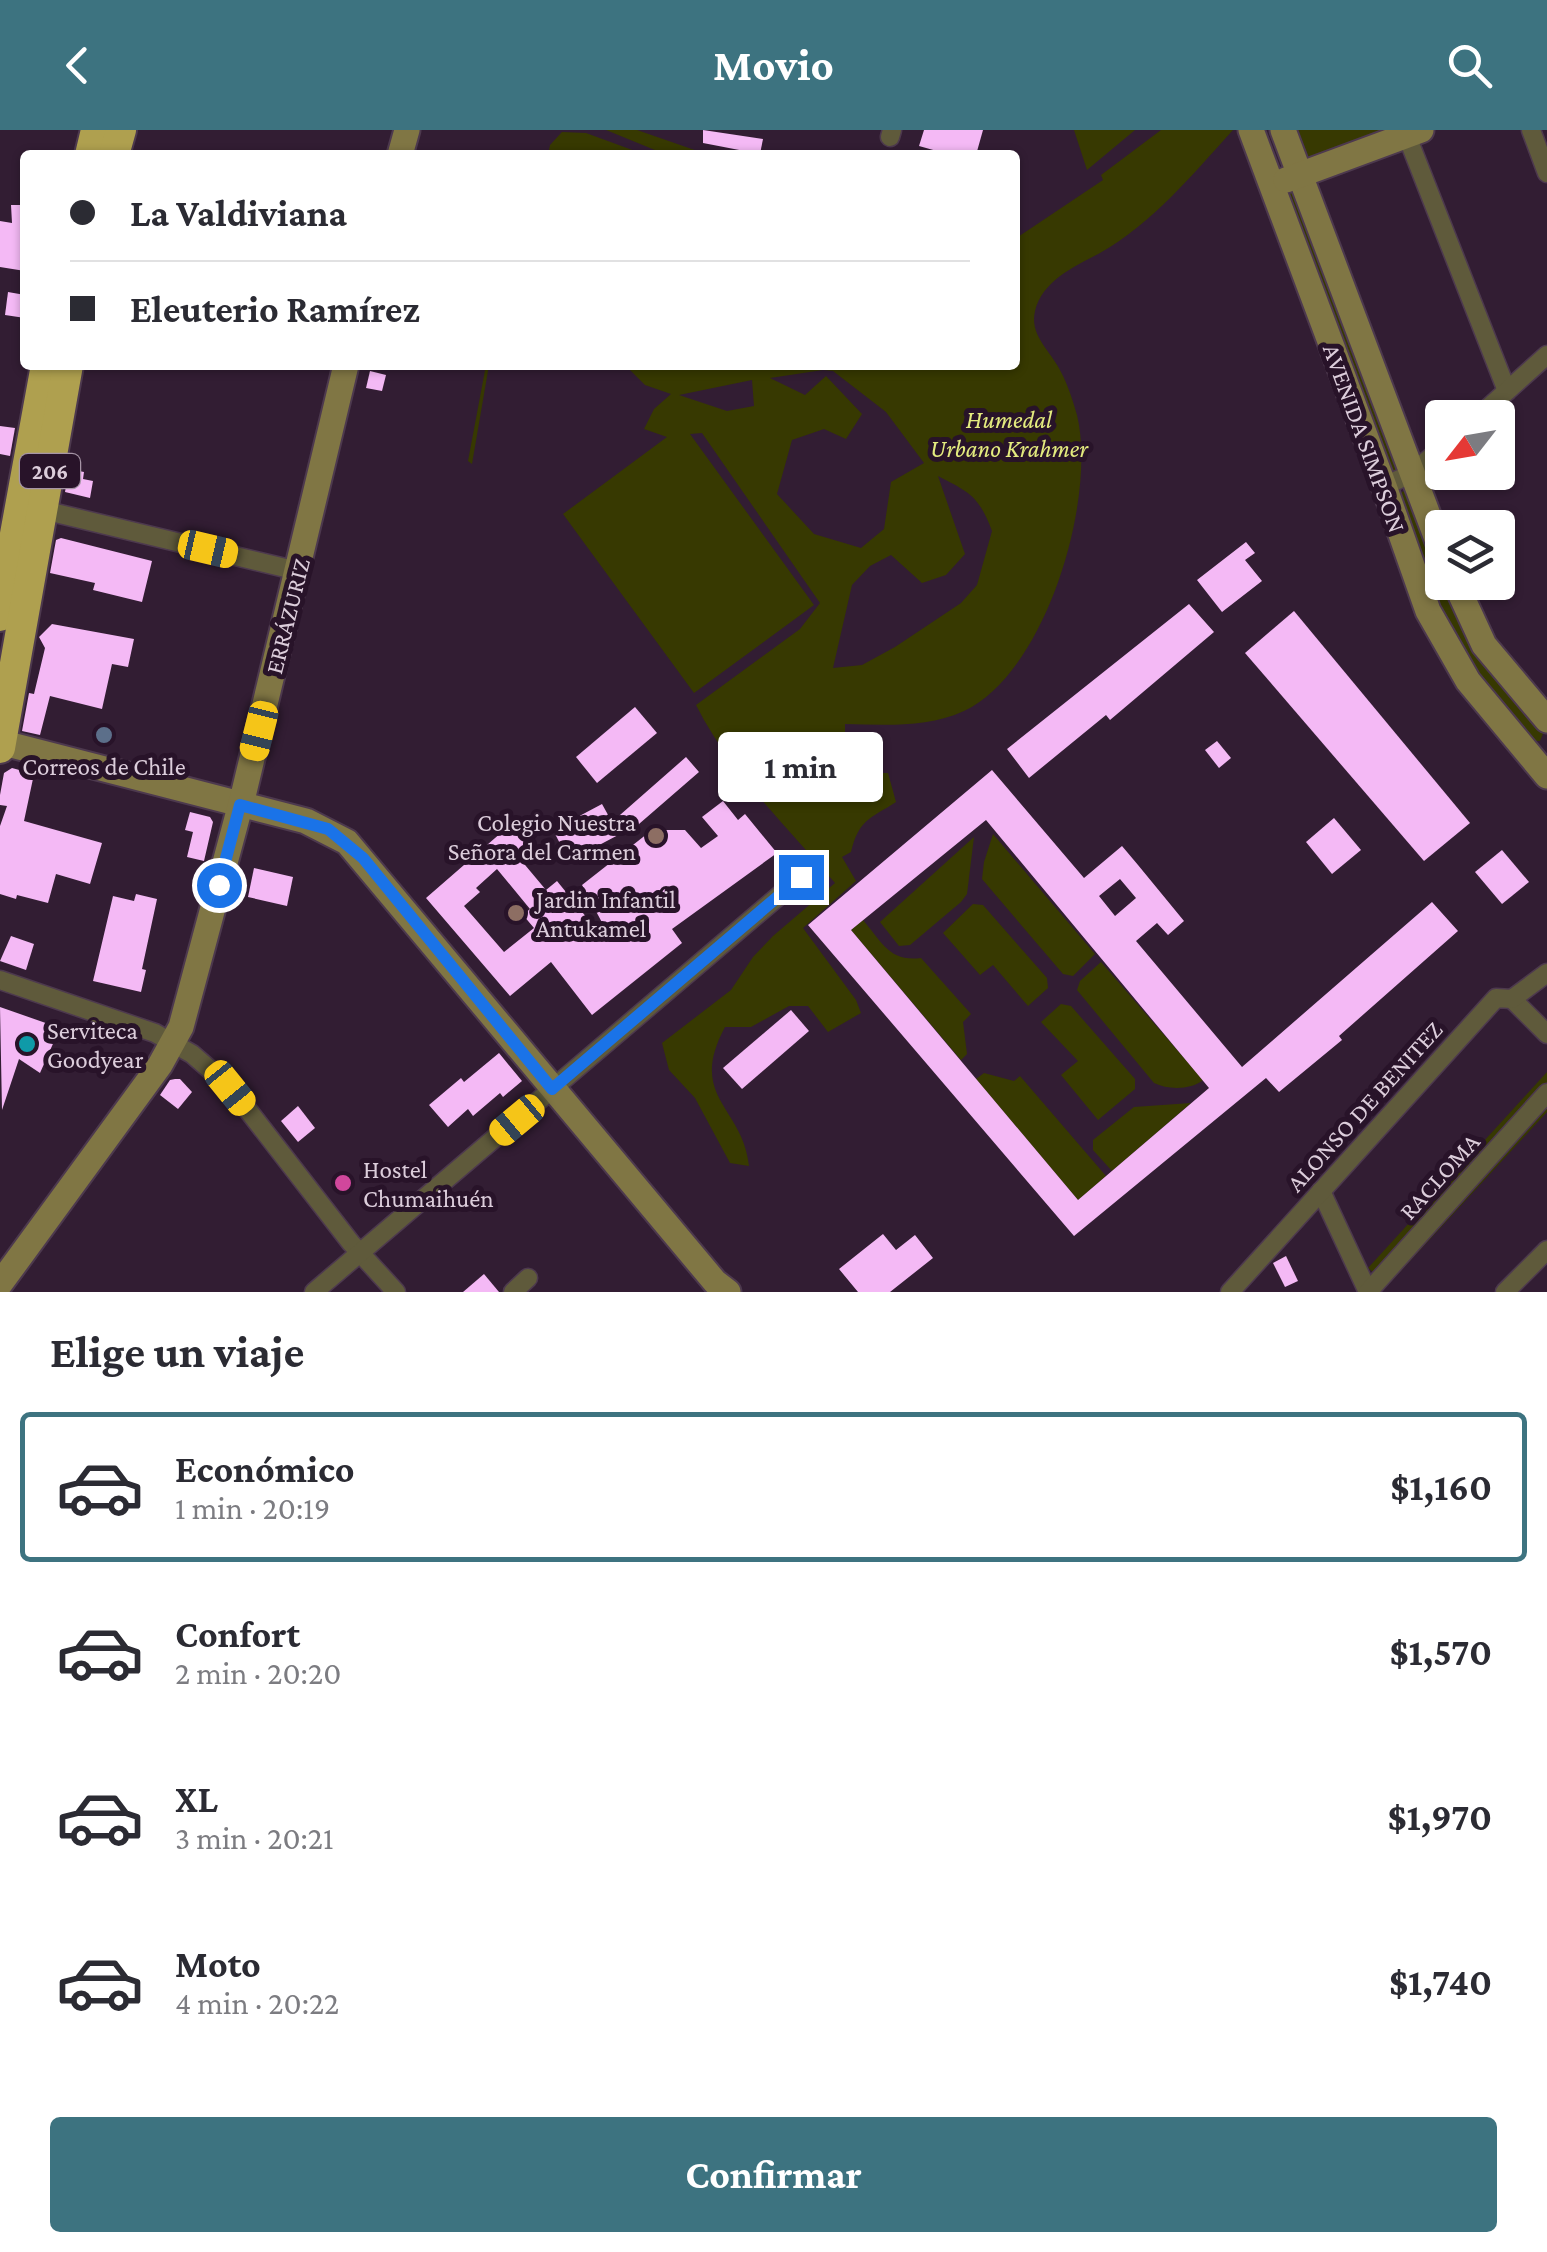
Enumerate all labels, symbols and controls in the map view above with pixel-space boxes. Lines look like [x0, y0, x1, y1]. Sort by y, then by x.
icon: back [50, 38, 105, 93]
icon: search [1442, 38, 1497, 93]
text: Movio [713, 40, 834, 90]
text: La Valdiviana [130, 192, 347, 234]
text: Eleuterio Ramírez [130, 288, 420, 330]
street label: AVENIDA SIMPSON [1318, 340, 1411, 536]
north arrow [1425, 400, 1515, 490]
map controls [1425, 400, 1515, 600]
park label: Humedal Urbano Krahmer [930, 406, 1089, 462]
road number: 206 [20, 454, 80, 488]
button: layers [1425, 510, 1515, 600]
car [175, 528, 241, 570]
street label: ERRÁZURIZ [260, 556, 315, 677]
car [237, 698, 281, 764]
marker: Correos de Chile [93, 724, 115, 746]
callout: 1 min [718, 732, 884, 802]
text: 1 min [764, 749, 837, 785]
place label: Correos de Chile [22, 753, 186, 780]
place label: Colegio Nuestra Señora del Carmen [448, 809, 636, 865]
marker: Colegio Nuestra Señora del Carmen [645, 825, 667, 847]
route end [779, 855, 824, 900]
route start [197, 863, 242, 908]
place label: Jardin Infantil Antukamel [534, 886, 676, 942]
marker: Jardin Infantil Antukamel [505, 902, 527, 924]
street label: ALONSO DE BENITEZ [1281, 1016, 1448, 1197]
place label: Serviteca Goodyear [47, 1017, 144, 1074]
marker: Serviteca Goodyear [16, 1033, 38, 1055]
car [199, 1055, 261, 1121]
car [484, 1089, 550, 1151]
street label: RACLOMA [1394, 1127, 1485, 1225]
place label: Hostel Chumaihuén [363, 1156, 494, 1212]
marker: Hostel Chumaihuén [332, 1172, 354, 1194]
text: Elige un viaje [50, 1327, 304, 1377]
icon: car [55, 1442, 145, 1532]
text: Económico [175, 1448, 355, 1490]
text: $1,160 [1390, 1466, 1492, 1508]
text: 1 min · 20:19 [175, 1490, 330, 1526]
icon: car [55, 1607, 145, 1697]
text: Confort [175, 1613, 300, 1655]
text: $1,570 [1390, 1631, 1492, 1673]
text: 2 min · 20:20 [175, 1655, 341, 1691]
icon: car [55, 1772, 145, 1862]
text: XL [175, 1778, 218, 1820]
text: $1,970 [1387, 1796, 1492, 1838]
text: 3 min · 20:21 [175, 1820, 334, 1856]
icon: car [55, 1937, 145, 2027]
text: Moto [175, 1943, 261, 1985]
text: $1,740 [1389, 1961, 1492, 2003]
text: 4 min · 20:22 [175, 1985, 339, 2021]
button: Confirmar [50, 2117, 1497, 2232]

